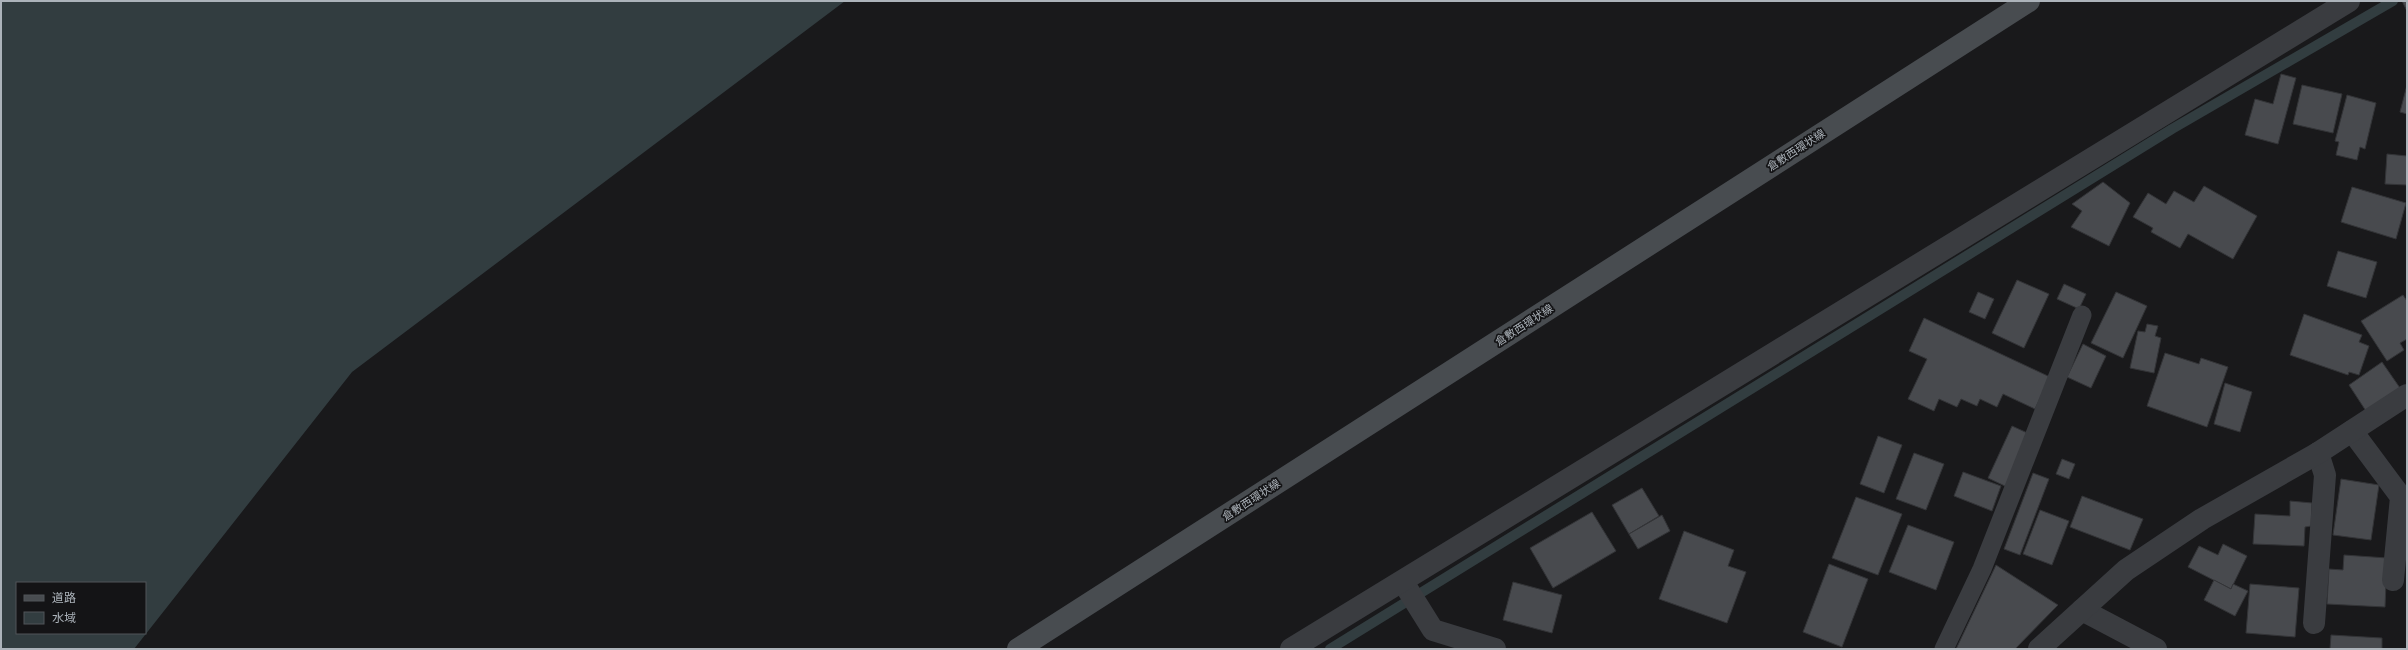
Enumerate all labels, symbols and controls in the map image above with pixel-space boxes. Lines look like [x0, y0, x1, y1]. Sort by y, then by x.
street label: 倉敷西環状線 [1765, 126, 1827, 173]
street label: 倉敷西環状線 [1493, 301, 1555, 348]
street label: 倉敷西環状線 [1220, 476, 1282, 523]
legend [16, 582, 146, 634]
text: 道路 [52, 590, 76, 605]
text: 水域 [52, 610, 76, 625]

